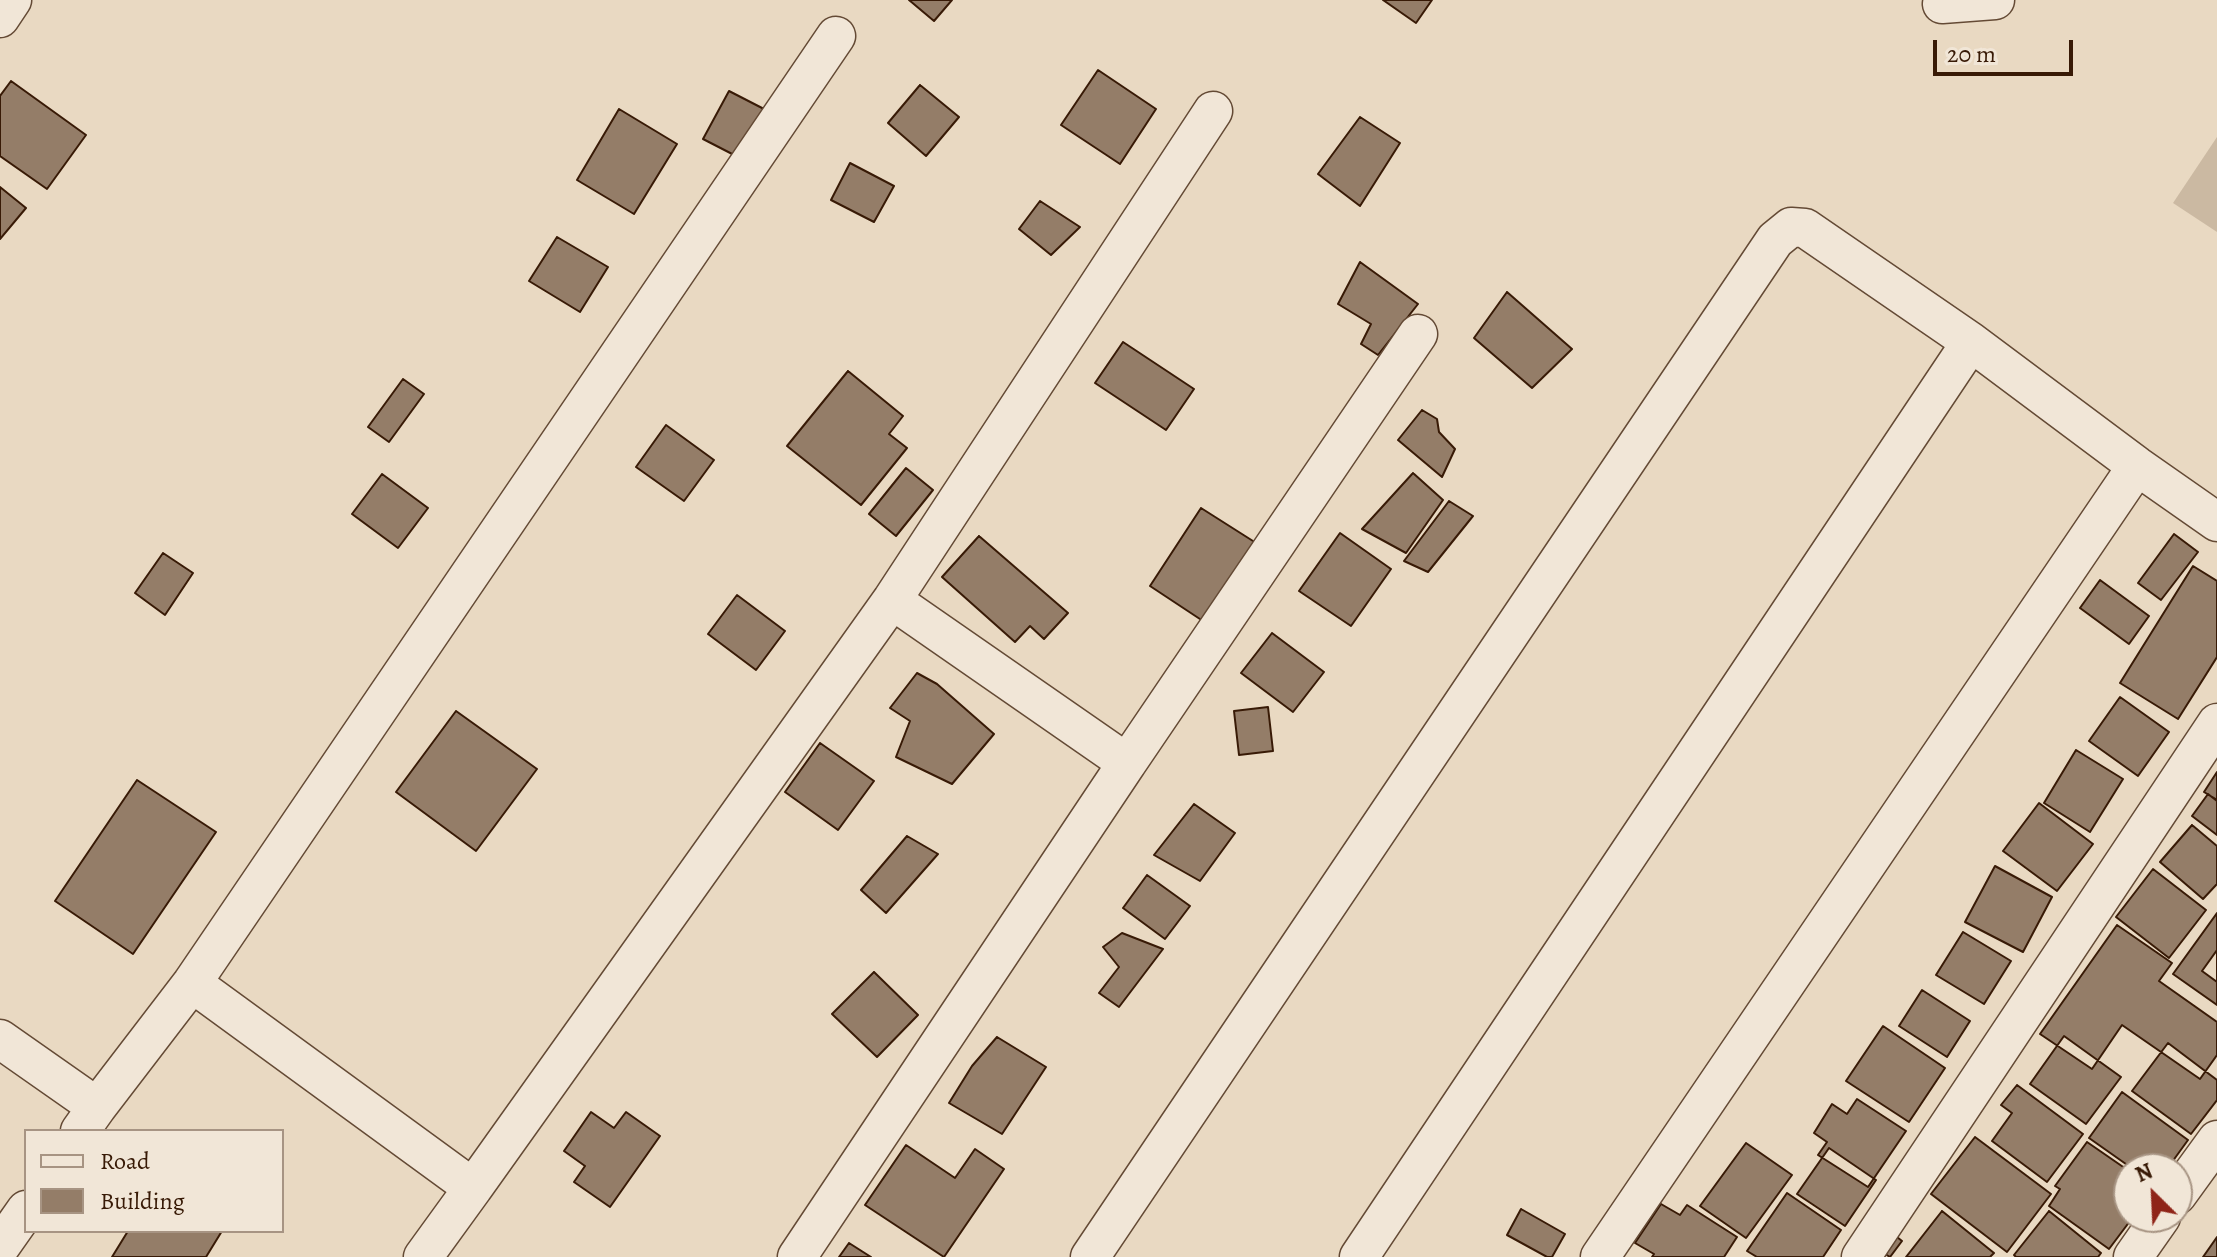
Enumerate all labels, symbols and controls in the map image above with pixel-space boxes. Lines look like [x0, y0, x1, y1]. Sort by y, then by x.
scale bar [1937, 24, 2077, 74]
text: 20 m [1947, 38, 1996, 70]
legend [24, 1129, 284, 1233]
text: Road [100, 1145, 150, 1177]
north arrow [2113, 1153, 2193, 1233]
text: N [2131, 1156, 2157, 1190]
text: Building [100, 1185, 185, 1217]

